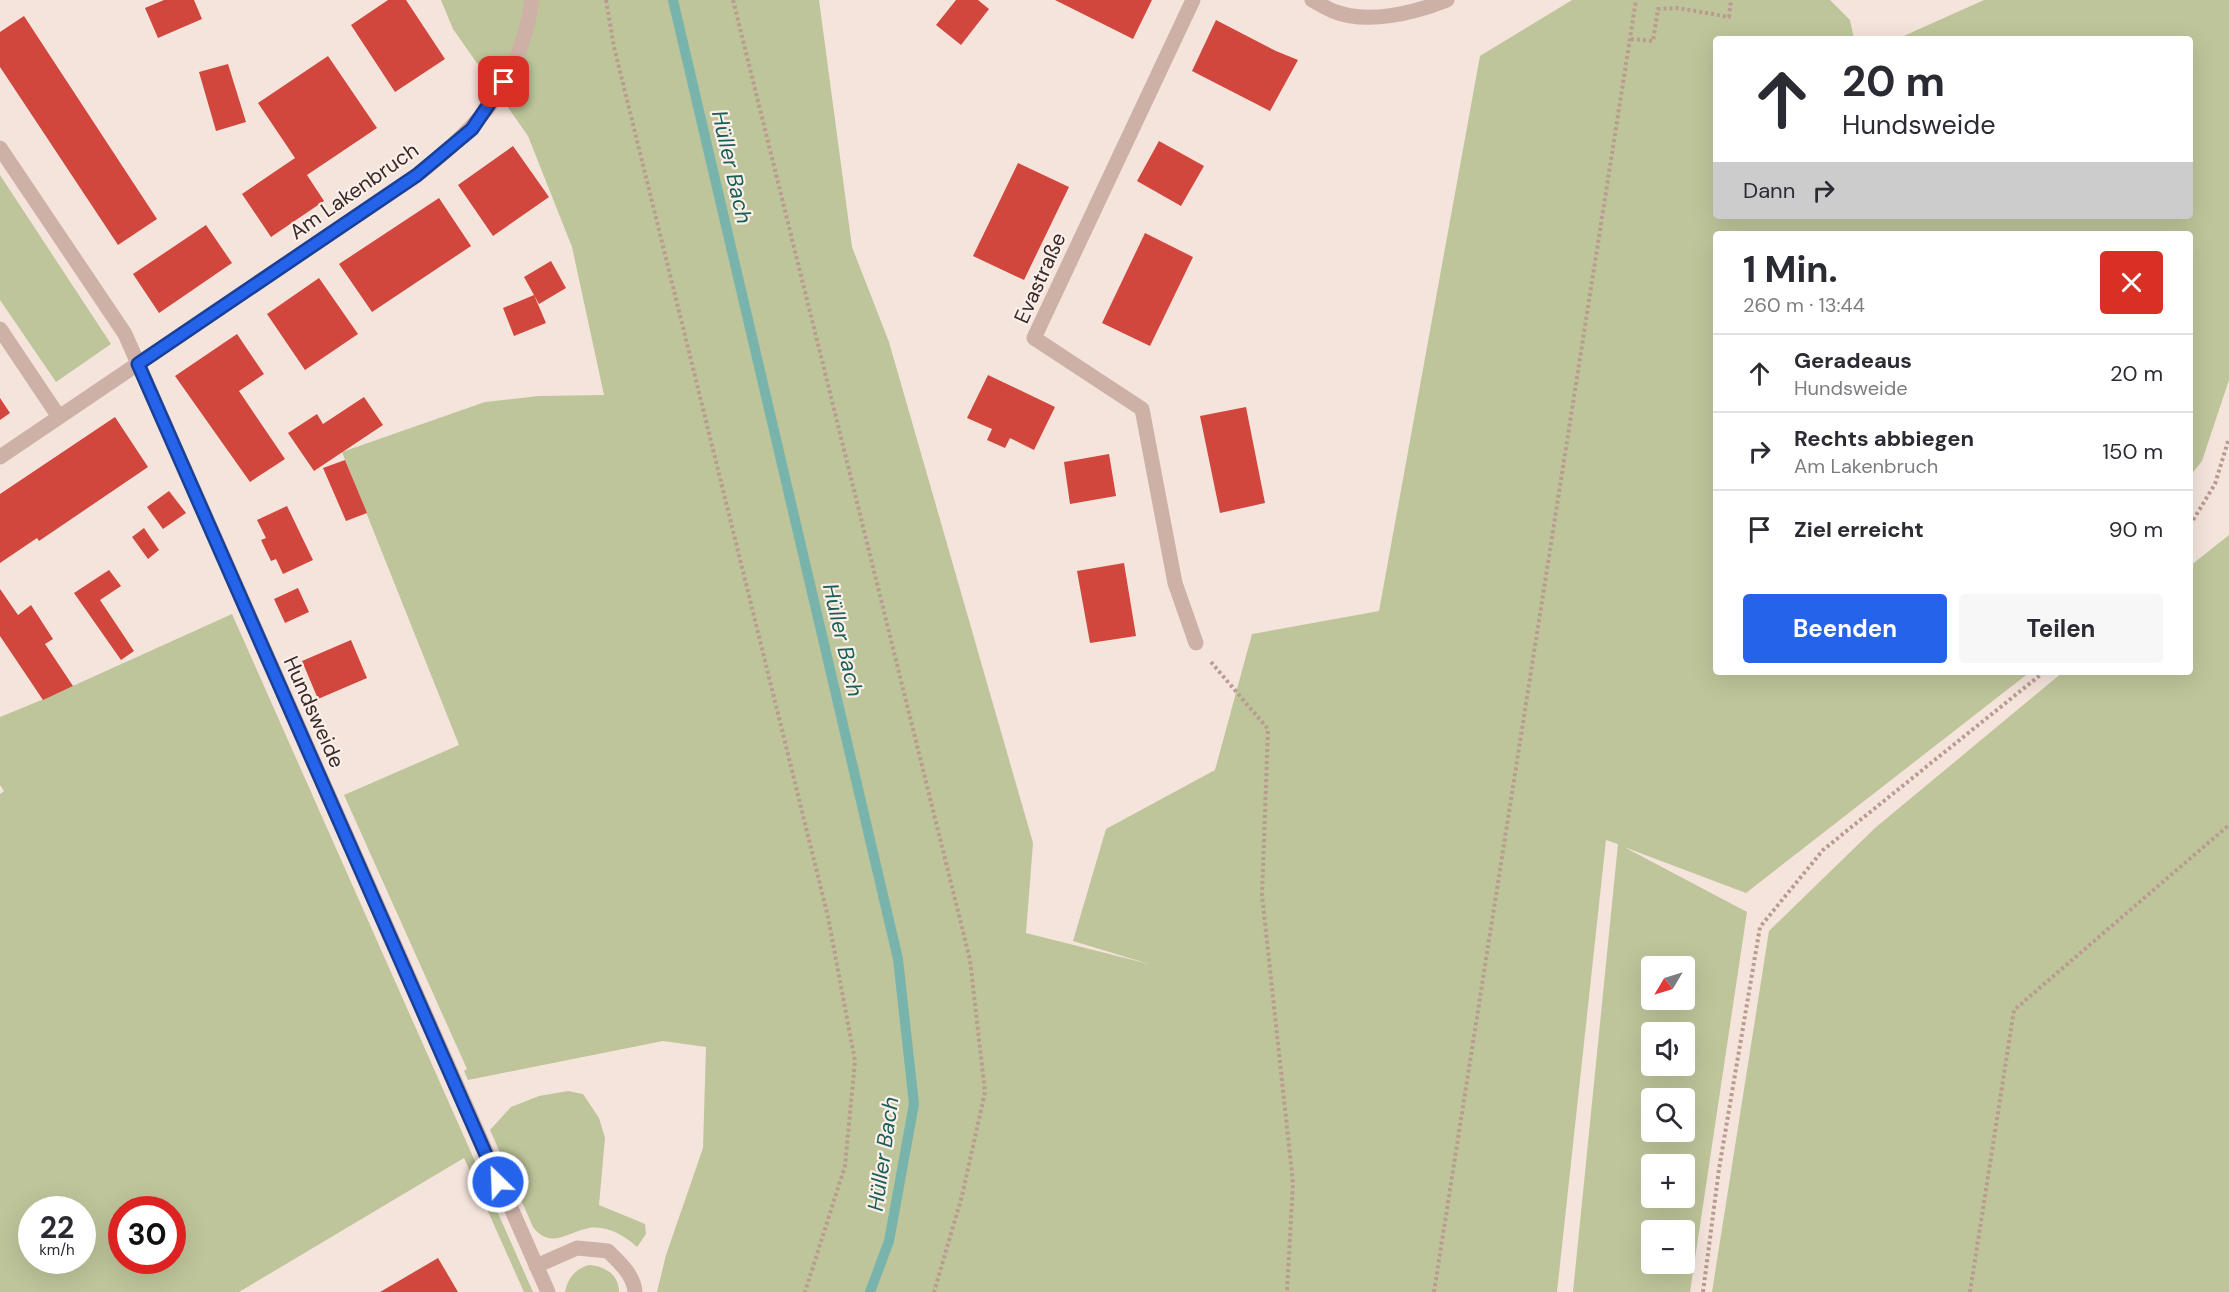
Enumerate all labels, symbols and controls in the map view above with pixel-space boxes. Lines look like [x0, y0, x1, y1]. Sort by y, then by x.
text: 20 m [1842, 54, 1945, 109]
pin [478, 56, 529, 107]
icon: ahead [1743, 60, 1821, 138]
icon: arrive [487, 65, 520, 98]
text: Hundsweide [1842, 107, 1996, 142]
water label: Hüller Bach [705, 108, 759, 226]
street label: Am Lakenbruch [284, 136, 424, 246]
icon: right [1807, 174, 1840, 207]
text: Dann [1743, 176, 1795, 205]
street label: Evastraße [1008, 228, 1073, 328]
text: 1 Min. [1743, 246, 1838, 293]
button: close [2100, 251, 2163, 314]
text: 260 m · 13:44 [1743, 292, 1865, 318]
text: Geradeaus [1794, 346, 1912, 375]
icon: ahead [1743, 357, 1776, 390]
text: 20 m [2110, 359, 2163, 388]
text: Hundsweide [1794, 375, 1908, 401]
text: Rechts abbiegen [1794, 424, 1974, 453]
icon: right [1743, 435, 1776, 468]
text: 150 m [2102, 437, 2163, 466]
text: Am Lakenbruch [1794, 453, 1938, 479]
icon: arrive [1743, 513, 1776, 546]
text: Ziel erreicht [1794, 515, 1924, 544]
text: 90 m [2109, 515, 2163, 544]
water label: Hüller Bach [816, 581, 870, 699]
button: Beenden [1743, 594, 1947, 663]
button: Teilen [1959, 594, 2163, 663]
street label: Hundsweide [277, 652, 351, 772]
north arrow [1641, 956, 1695, 1010]
map controls [1641, 956, 1695, 1274]
button: sound [1641, 1022, 1695, 1076]
button: search [1641, 1088, 1695, 1142]
water label: Hüller Bach [861, 1095, 905, 1213]
position arrow [466, 1150, 530, 1214]
button: + [1641, 1154, 1695, 1208]
speed limit sign: 30 [108, 1196, 186, 1274]
text: 22 [40, 1208, 74, 1247]
button: − [1641, 1220, 1695, 1274]
text: km/h [39, 1240, 75, 1260]

